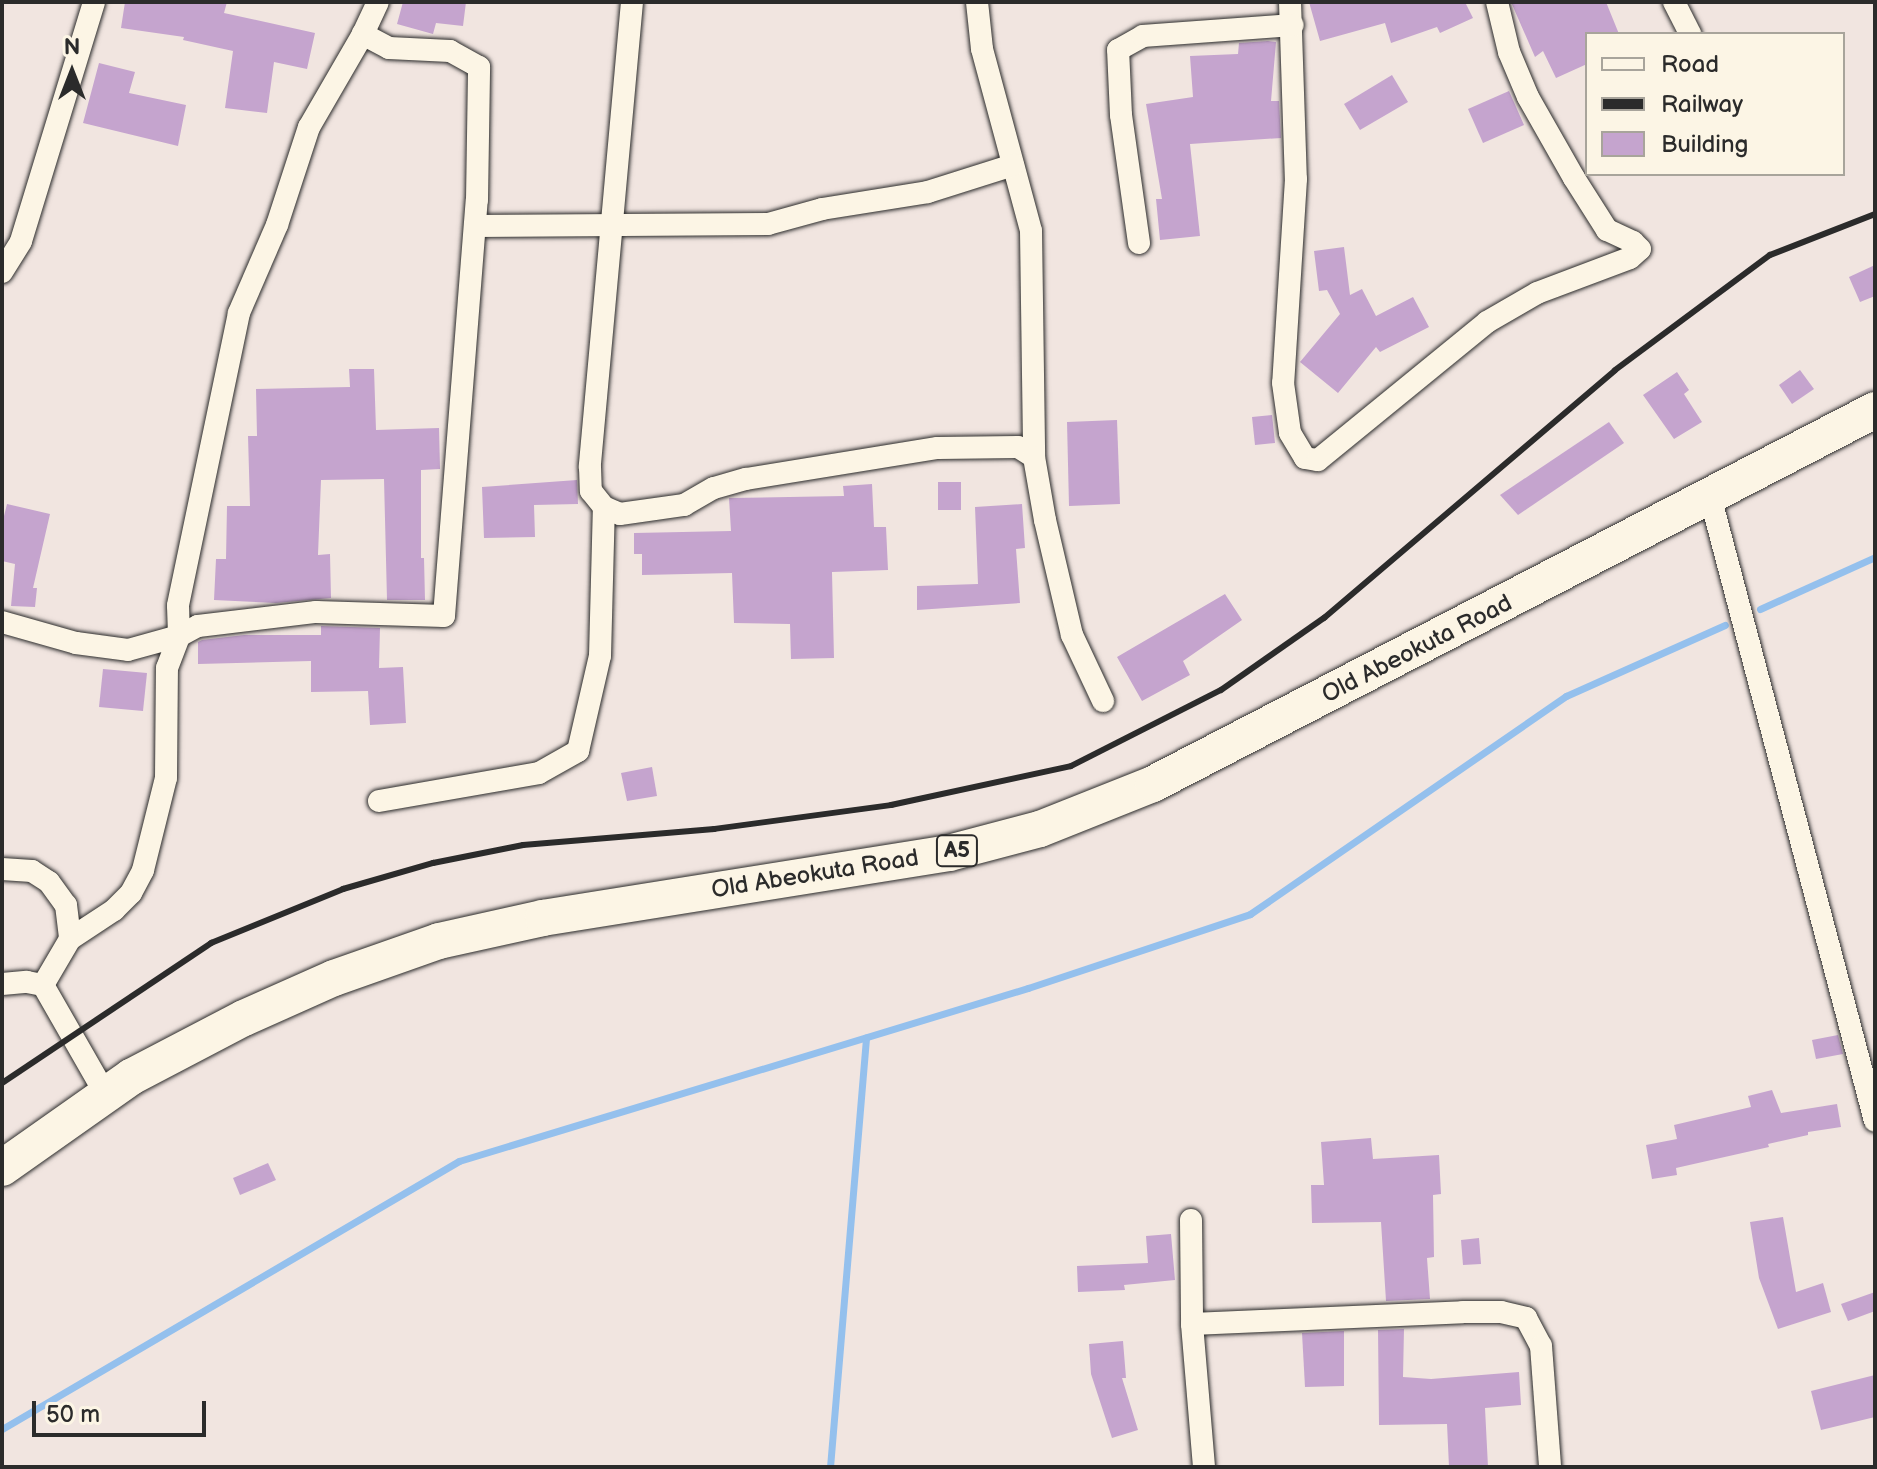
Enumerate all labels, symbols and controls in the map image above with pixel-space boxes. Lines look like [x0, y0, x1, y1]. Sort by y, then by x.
north arrow [32, 32, 112, 112]
legend [1585, 32, 1845, 176]
text: N [64, 34, 80, 61]
text: Road [1661, 50, 1719, 79]
text: Railway [1661, 90, 1743, 119]
text: Building [1661, 130, 1748, 159]
street label: Old Abeokuta Road [1317, 589, 1517, 709]
road number: A5 [935, 833, 979, 869]
street label: Old Abeokuta Road [709, 843, 921, 905]
scale bar [36, 1385, 210, 1435]
text: 50 m [46, 1400, 100, 1429]

